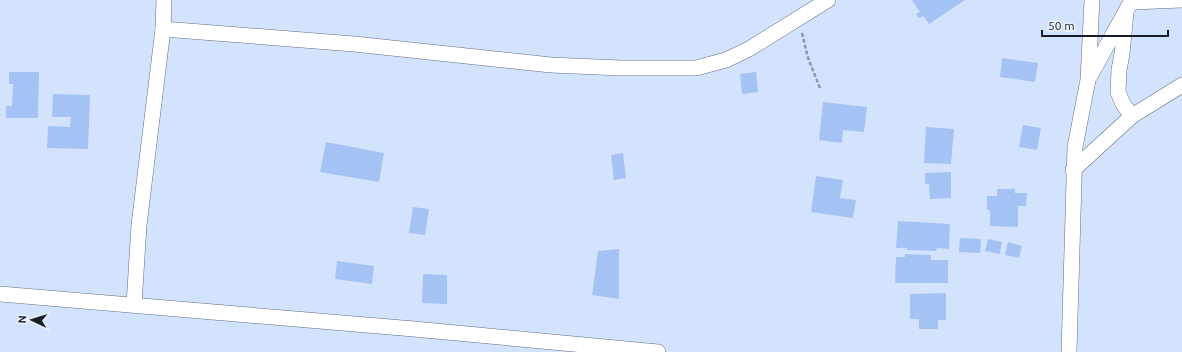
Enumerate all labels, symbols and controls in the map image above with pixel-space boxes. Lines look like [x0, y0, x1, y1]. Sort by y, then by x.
scale bar [1042, 12, 1168, 38]
text: 50 m [1048, 19, 1075, 32]
north arrow [12, 300, 52, 340]
text: N [16, 315, 28, 324]

